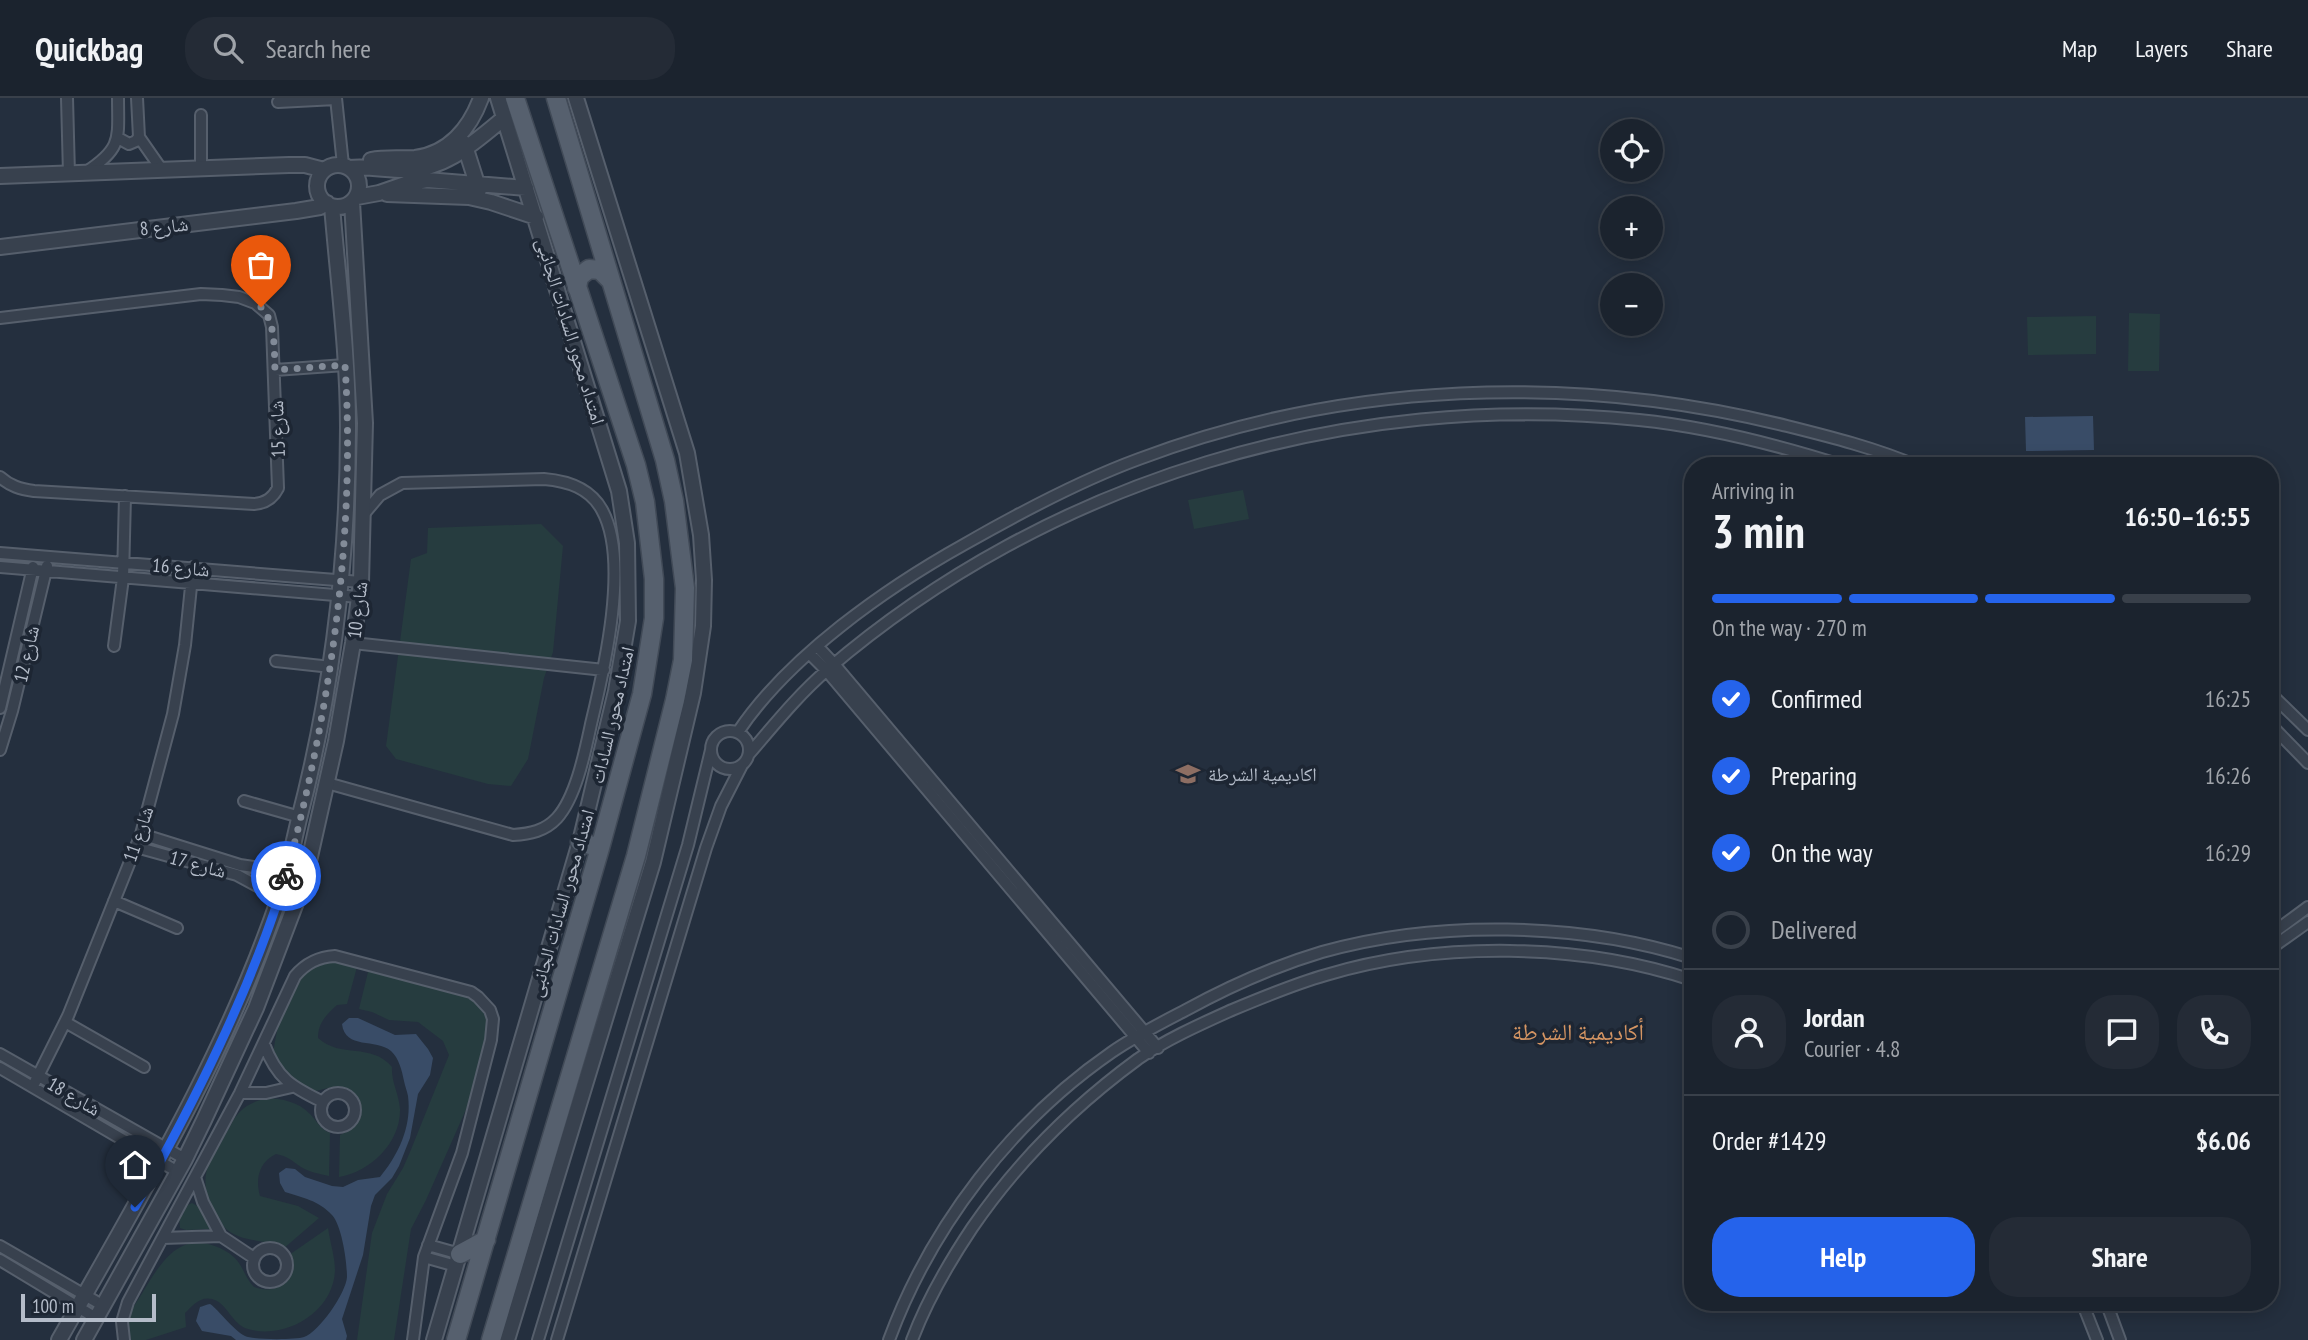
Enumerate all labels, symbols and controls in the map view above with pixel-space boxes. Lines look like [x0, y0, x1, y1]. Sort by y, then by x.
search box [185, 17, 675, 80]
text: Quickbag [35, 27, 143, 70]
icon: search [209, 29, 247, 67]
text: Search here [265, 32, 371, 65]
text: Map [2062, 33, 2097, 64]
text: Layers [2135, 33, 2188, 64]
text: Share [2226, 33, 2273, 64]
map controls [1600, 119, 1663, 336]
button: locate [1600, 119, 1663, 182]
button: + [1600, 196, 1663, 259]
street label: شارع 8 [139, 212, 189, 240]
pin [231, 235, 291, 307]
street label: امتداد محور السادات الجانبى [531, 235, 611, 427]
icon: bag [242, 246, 280, 284]
button: − [1600, 273, 1663, 336]
street label: شارع 15 [264, 400, 290, 458]
text: Arriving in [1712, 476, 1794, 505]
text: 16:50–16:55 [2124, 500, 2251, 533]
text: 3 min [1712, 501, 1805, 561]
street label: شارع 16 [151, 553, 211, 581]
street label: شارع 10 [342, 580, 372, 640]
text: On the way · 270 m [1712, 613, 1867, 642]
street label: شارع 12 [8, 623, 44, 685]
street label: امتداد محور السادات [585, 644, 639, 786]
icon: check [1712, 680, 1750, 718]
text: Confirmed [1771, 682, 1862, 715]
text: 16:25 [2205, 684, 2251, 713]
icon: check [1712, 757, 1750, 795]
text: Preparing [1771, 759, 1857, 792]
school or university icon: اكاديمية الشرطة [1174, 760, 1202, 788]
text: 16:26 [2205, 761, 2251, 790]
place label: اكاديمية الشرطة [1208, 762, 1317, 786]
street label: شارع 11 [117, 803, 159, 865]
street label: امتداد محور السادات الجانبى [523, 806, 599, 1000]
icon: check [1712, 834, 1750, 872]
text: On the way [1771, 836, 1873, 869]
text: 16:29 [2205, 838, 2251, 867]
courier [251, 841, 321, 911]
street label: شارع 17 [167, 845, 229, 883]
icon: bike [267, 857, 305, 895]
text: Delivered [1771, 913, 1857, 946]
button: person [1712, 995, 1786, 1069]
button: chat [2085, 995, 2159, 1069]
button: phone [2177, 995, 2251, 1069]
text: Jordan [1804, 1001, 1865, 1034]
district label: أكاديمية الشرطة [1512, 1017, 1644, 1046]
text: Courier · 4.8 [1804, 1034, 1900, 1063]
street label: شارع 18 [43, 1071, 105, 1121]
text: Order #1429 [1712, 1124, 1827, 1157]
text: $6.06 [2196, 1124, 2251, 1157]
pin [105, 1135, 165, 1207]
icon: home [116, 1146, 154, 1184]
button: Help [1712, 1217, 1975, 1297]
button: Share [1989, 1217, 2251, 1297]
scale bar [21, 1291, 156, 1323]
text: 100 m [32, 1294, 74, 1318]

